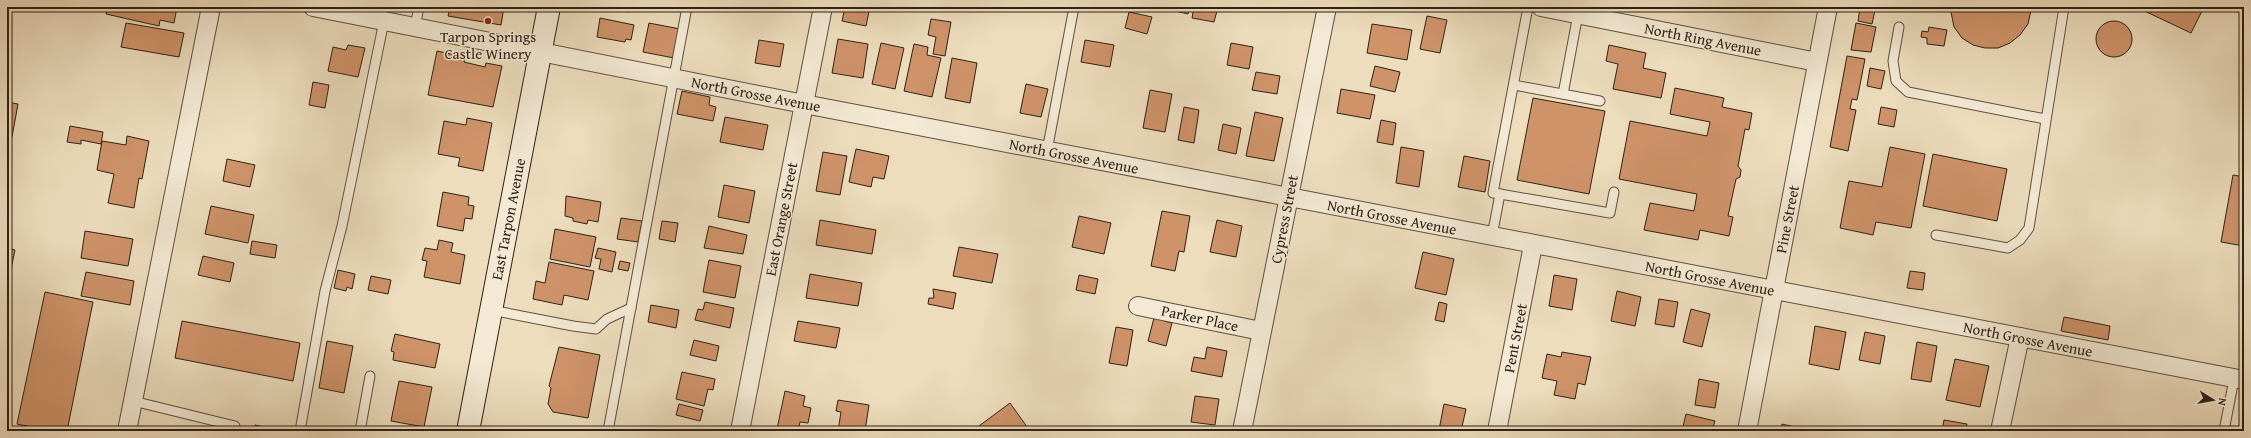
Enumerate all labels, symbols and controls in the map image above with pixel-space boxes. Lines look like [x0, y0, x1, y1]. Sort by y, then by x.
marker: Tarpon Springs Castle Winery [483, 16, 493, 26]
street label: North Ring Avenue [1643, 17, 1763, 61]
place label: Tarpon Springs Castle Winery [440, 26, 536, 64]
street label: North Grosse Avenue [689, 71, 823, 117]
street label: North Grosse Avenue [1007, 133, 1141, 179]
street label: East Tarpon Avenue [486, 156, 530, 282]
street label: East Orange Street [760, 160, 802, 278]
street label: Cypress Street [1265, 172, 1303, 265]
street label: Pine Street [1770, 182, 1804, 255]
street label: North Grosse Avenue [1325, 194, 1459, 240]
street label: North Grosse Avenue [1643, 255, 1777, 301]
street label: Parker Place [1160, 300, 1240, 336]
street label: Pent Street [1498, 301, 1532, 374]
street label: North Grosse Avenue [1961, 316, 2095, 362]
north arrow [2193, 380, 2233, 420]
text: N [2214, 397, 2231, 408]

